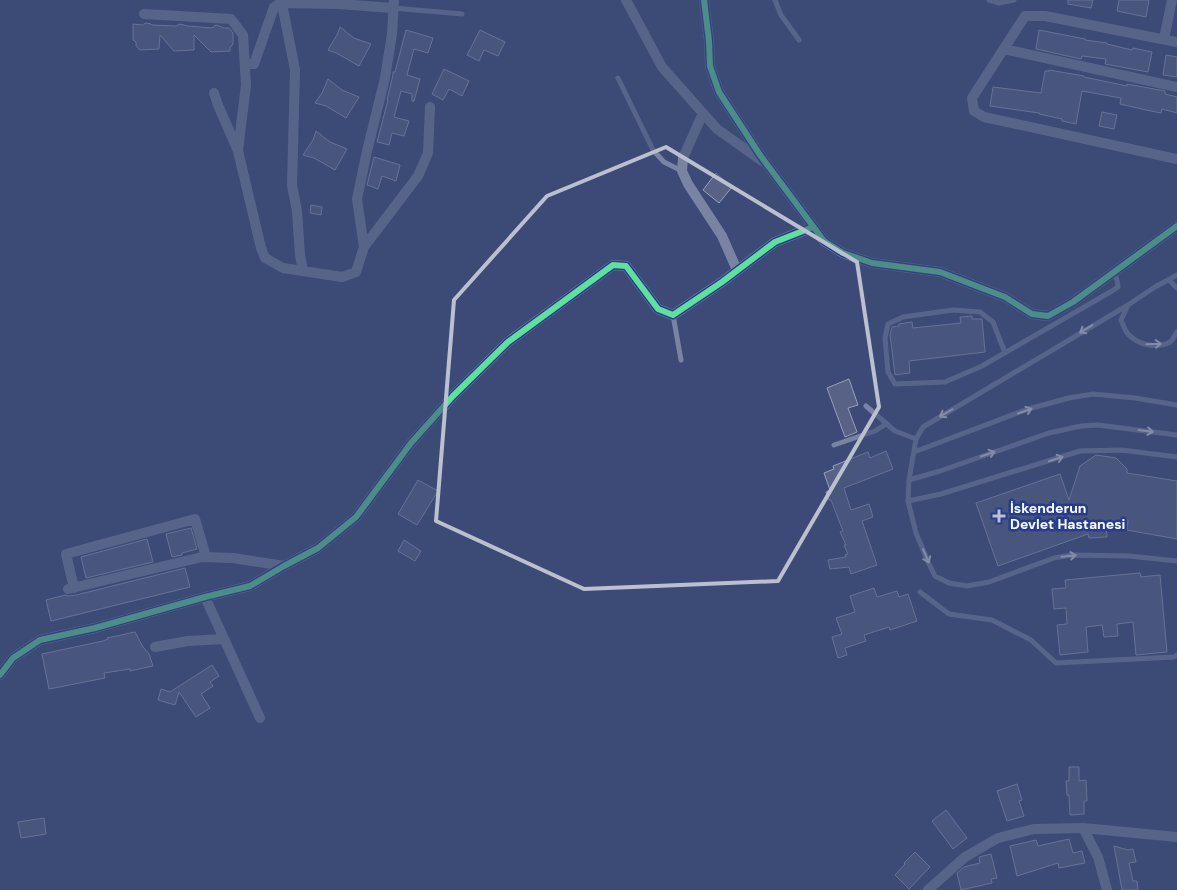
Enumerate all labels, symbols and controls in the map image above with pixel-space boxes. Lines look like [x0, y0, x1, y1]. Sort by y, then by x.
one-way arrow [1079, 325, 1093, 335]
one-way arrow [1145, 339, 1161, 349]
one-way arrow [1017, 405, 1033, 415]
one-way arrow [940, 409, 954, 419]
one-way arrow [1138, 426, 1154, 436]
one-way arrow [980, 449, 995, 458]
one-way arrow [1048, 454, 1064, 464]
place label: İskenderun Devlet Hastanesi [1010, 499, 1126, 533]
marker: İskenderun Devlet Hastanesi [992, 509, 1006, 523]
one-way arrow [922, 549, 931, 564]
one-way arrow [1061, 551, 1077, 561]

